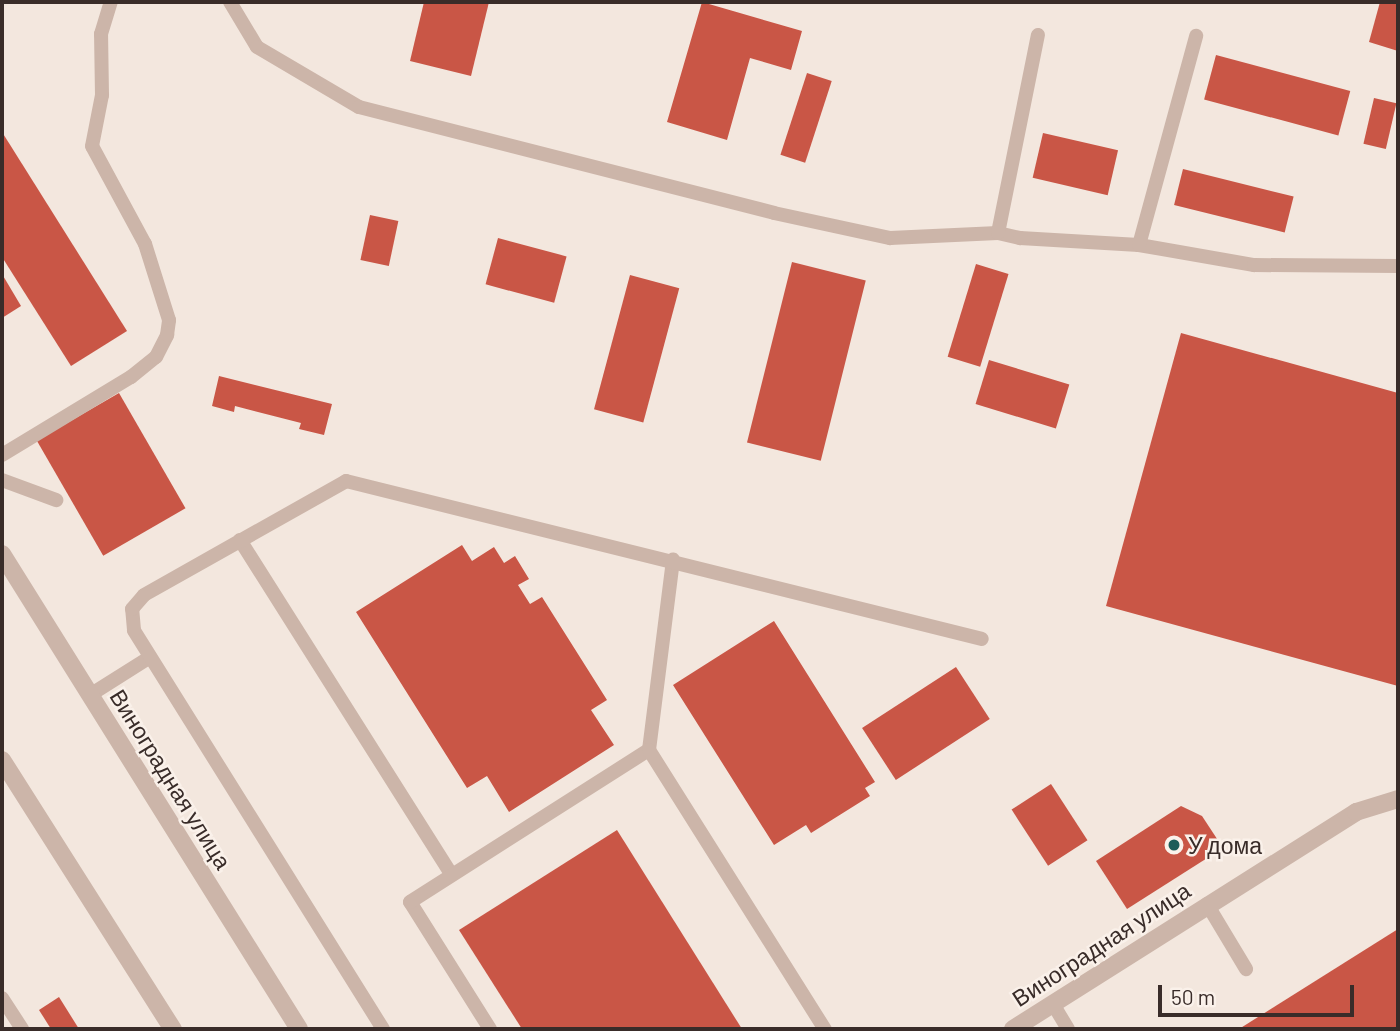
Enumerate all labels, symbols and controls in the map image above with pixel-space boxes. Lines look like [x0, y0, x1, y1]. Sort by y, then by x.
street label: Виноградная улица [104, 684, 238, 874]
place label: У дома [1188, 831, 1262, 859]
marker: У дома [1166, 837, 1182, 853]
street label: Виноградная улица [1007, 876, 1195, 1012]
scale bar [1162, 972, 1358, 1016]
text: 50 m [1171, 984, 1215, 1009]

